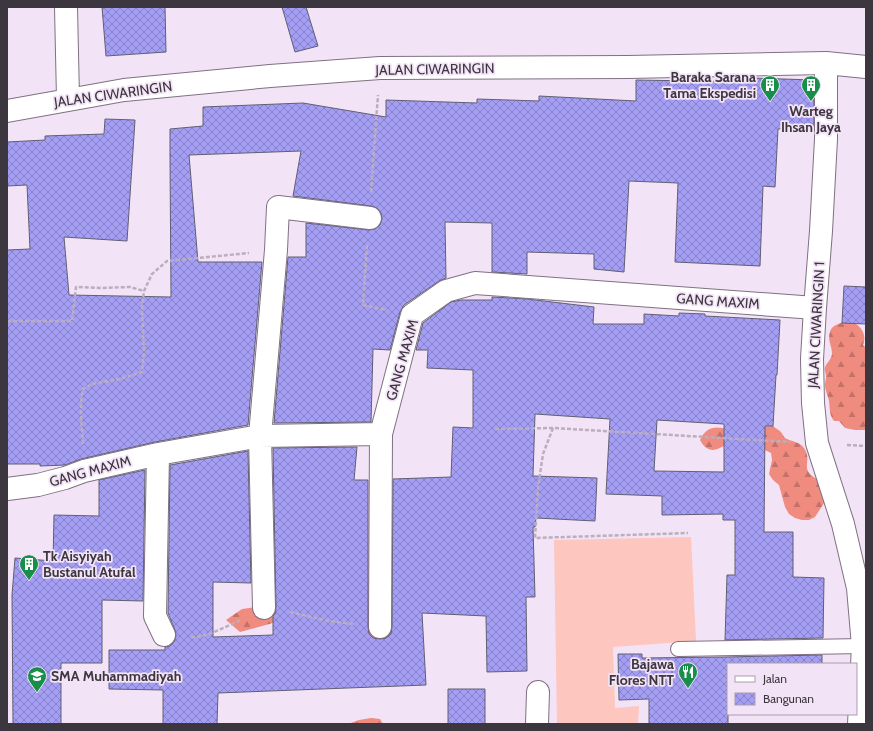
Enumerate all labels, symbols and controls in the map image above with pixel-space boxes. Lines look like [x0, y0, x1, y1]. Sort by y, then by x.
street label: JALAN CIWARINGIN [374, 59, 495, 79]
place label: Baraka Sarana Tama Ekspedisi [663, 68, 756, 102]
building icon: Baraka Sarana Tama Ekspedisi [759, 74, 781, 102]
building icon: Warteg Ihsan Jaya [800, 74, 822, 102]
street label: JALAN CIWARINGIN [52, 77, 173, 111]
place label: Warteg Ihsan Jaya [781, 102, 841, 136]
street label: JALAN CIWARINGIN 1 [804, 261, 828, 390]
street label: GANG MAXIM [676, 289, 760, 313]
street label: GANG MAXIM [382, 317, 422, 403]
street label: GANG MAXIM [47, 451, 133, 491]
place label: Tk Aisyiyah Bustanul Atufal [43, 547, 136, 581]
building icon: Tk Aisyiyah Bustanul Atufal [18, 553, 40, 581]
place label: Bajawa Flores NTT [609, 655, 674, 689]
restaurant icon: Bajawa Flores NTT [677, 661, 699, 689]
legend [727, 663, 857, 715]
school or university icon: SMA Muhammadiyah [26, 665, 48, 693]
place label: SMA Muhammadiyah [51, 667, 181, 685]
text: Jalan [762, 671, 787, 686]
text: Bangunan [763, 691, 814, 706]

